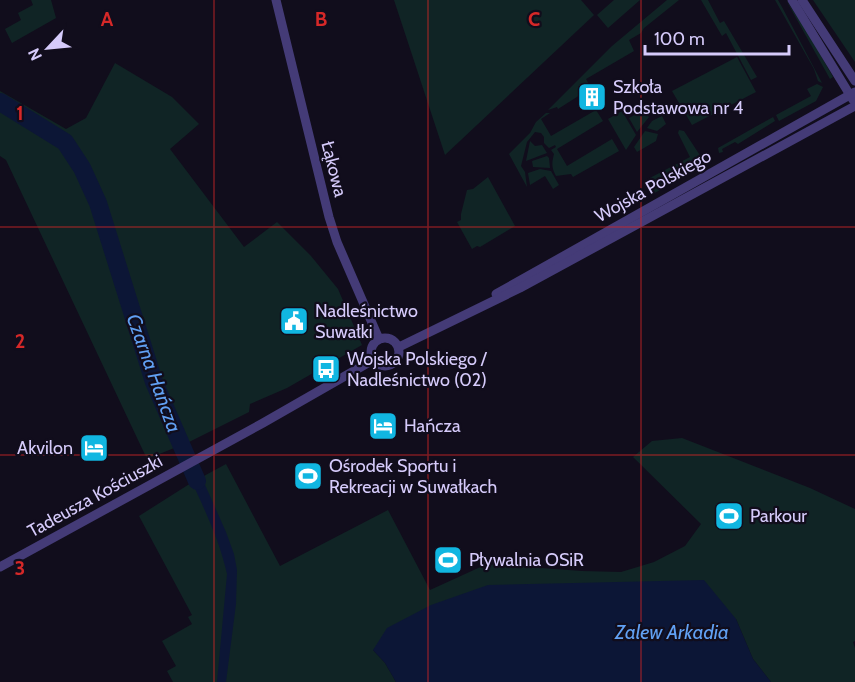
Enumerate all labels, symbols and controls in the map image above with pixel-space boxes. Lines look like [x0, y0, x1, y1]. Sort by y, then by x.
text: A [101, 7, 114, 31]
text: B [315, 7, 327, 31]
text: C [528, 7, 540, 31]
north arrow [18, 18, 78, 78]
scale bar [645, 18, 789, 56]
text: 100 m [654, 28, 705, 50]
text: N [24, 45, 46, 64]
place label: Szkoła Podstawowa nr 4 [613, 76, 744, 119]
building icon: Szkoła Podstawowa nr 4 [576, 81, 608, 113]
text: 1 [16, 101, 24, 125]
street label: Łąkowa [316, 139, 352, 200]
street label: Wojska Polskiego [591, 145, 715, 227]
place label: Nadleśnictwo Suwałki [315, 300, 418, 343]
public building icon: Nadleśnictwo Suwałki [278, 305, 310, 337]
water label: Czarna Hańcza [121, 310, 187, 436]
text: 2 [15, 329, 25, 353]
place label: Wojska Polskiego / Nadleśnictwo (02) [347, 348, 488, 391]
bus stop icon: Wojska Polskiego / Nadleśnictwo (02) [310, 353, 342, 385]
hotel icon: Hańcza [367, 410, 399, 442]
place label: Hańcza [404, 415, 461, 437]
hotel icon: Akvilon [78, 432, 110, 464]
place label: Akvilon [17, 437, 73, 459]
street label: Tadeusza Kościuszki [24, 450, 166, 542]
place label: Ośrodek Sportu i Rekreacji w Suwałkach [329, 455, 497, 498]
sports icon: Ośrodek Sportu i Rekreacji w Suwałkach [292, 460, 324, 492]
sports icon: Parkour [713, 500, 745, 532]
place label: Parkour [750, 505, 807, 527]
sports icon: Pływalnia OSiR [432, 544, 464, 576]
place label: Pływalnia OSiR [469, 549, 584, 571]
text: 3 [15, 556, 25, 580]
water label: Zalew Arkadia [614, 620, 729, 644]

